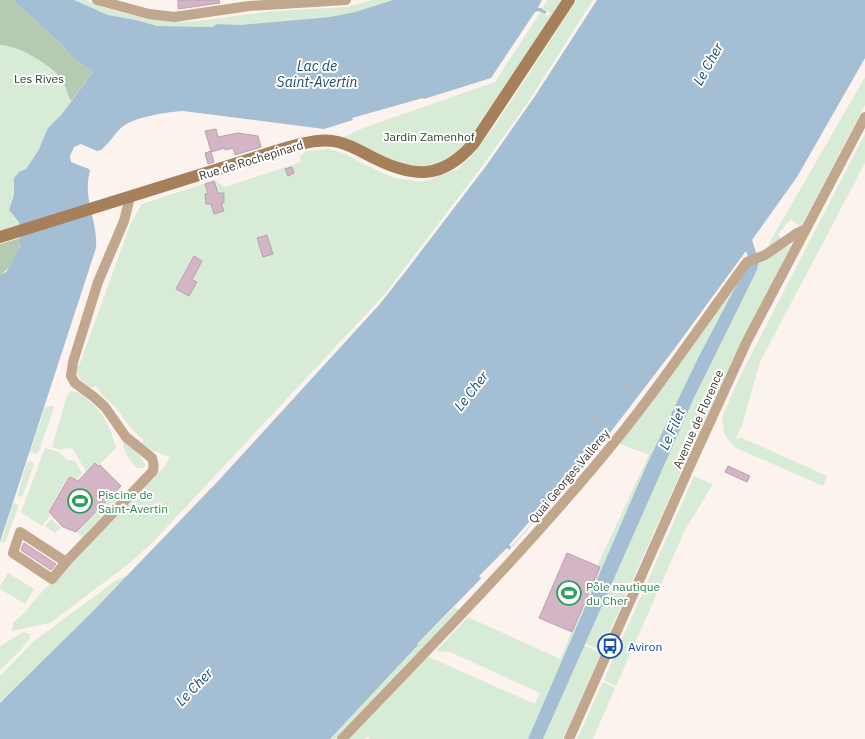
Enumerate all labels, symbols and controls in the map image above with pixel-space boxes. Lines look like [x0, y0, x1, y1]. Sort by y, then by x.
water label: Le Cher [689, 39, 727, 88]
water label: Lac de Saint-Avertin [277, 57, 358, 91]
park label: Les Rives [14, 71, 64, 86]
park label: Jardin Zamenhof [383, 129, 475, 144]
street label: Rue de Rochepinard [197, 137, 305, 183]
water label: Le Cher [450, 367, 493, 415]
street label: Avenue de Florence [670, 367, 727, 471]
water label: Le Filet [655, 405, 689, 453]
street label: Quai Georges Vallerey [525, 426, 613, 526]
place label: Piscine de Saint-Avertin [98, 487, 168, 516]
sports icon: Piscine de Saint-Avertin [67, 488, 93, 514]
place label: Pôle nautique du Cher [586, 579, 660, 608]
sports icon: Pôle nautique du Cher [556, 580, 582, 606]
bus stop icon: Aviron [597, 633, 623, 659]
place label: Aviron [628, 639, 662, 654]
water label: Le Cher [172, 664, 217, 710]

